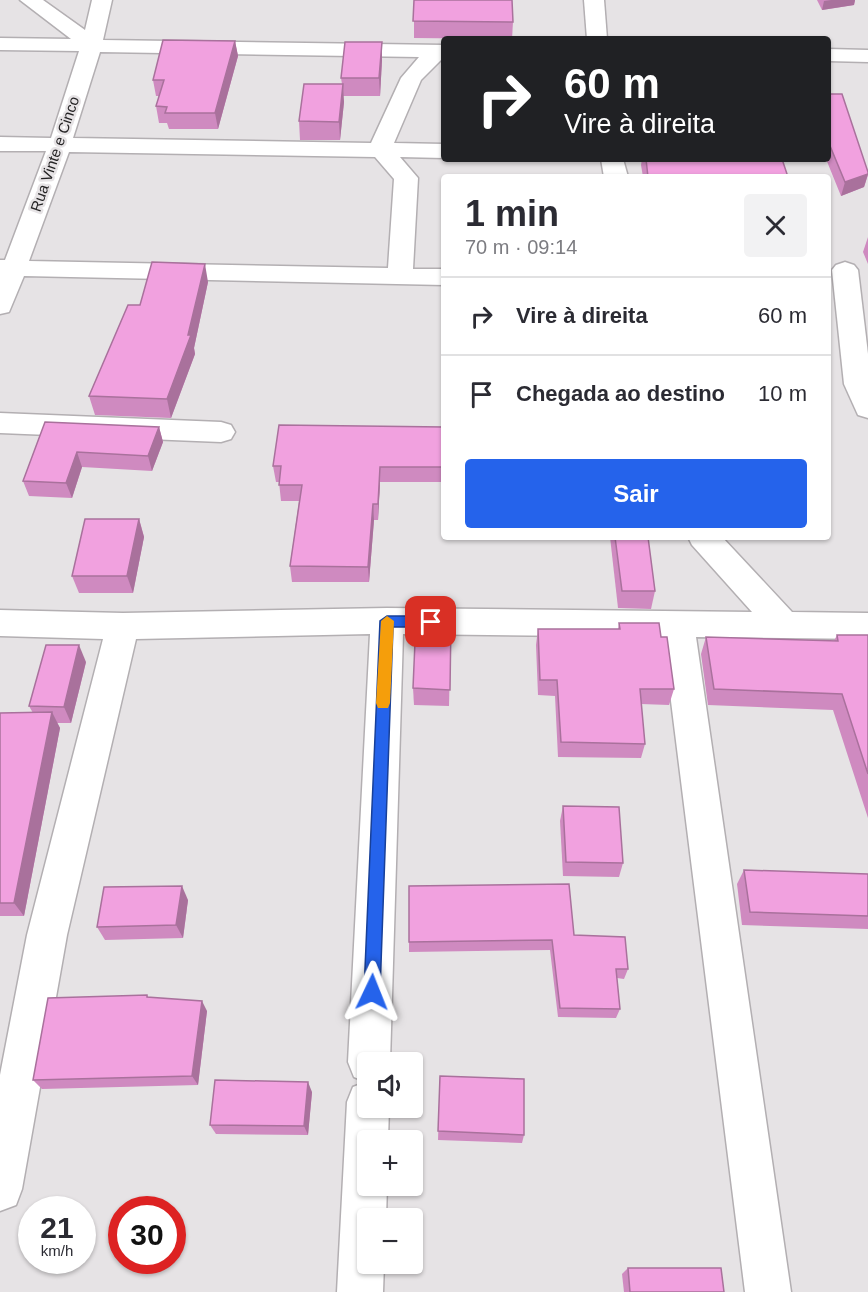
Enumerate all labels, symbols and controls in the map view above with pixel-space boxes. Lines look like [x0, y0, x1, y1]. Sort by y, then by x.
icon: right [465, 60, 543, 138]
text: 60 m [564, 60, 660, 107]
street label: Rua Vinte e Cinco [27, 94, 82, 214]
text: Vire à direita [564, 109, 715, 139]
text: 1 min [465, 193, 559, 234]
button: close [744, 194, 807, 257]
text: 70 m · 09:14 [465, 236, 577, 258]
icon: right [465, 300, 498, 333]
text: Vire à direita [516, 303, 648, 328]
text: 60 m [758, 303, 807, 328]
icon: arrive [465, 378, 498, 411]
text: Chegada ao destino [516, 381, 725, 406]
text: 10 m [758, 381, 807, 406]
button: Sair [465, 459, 807, 528]
pin [405, 596, 456, 647]
icon: arrive [414, 605, 447, 638]
position arrow [340, 960, 404, 1024]
map controls [357, 1052, 423, 1274]
button: sound [357, 1052, 423, 1118]
button: + [357, 1130, 423, 1196]
speed limit sign: 30 [108, 1196, 186, 1274]
button: − [357, 1208, 423, 1274]
text: 21 [40, 1211, 74, 1244]
text: km/h [41, 1242, 73, 1259]

